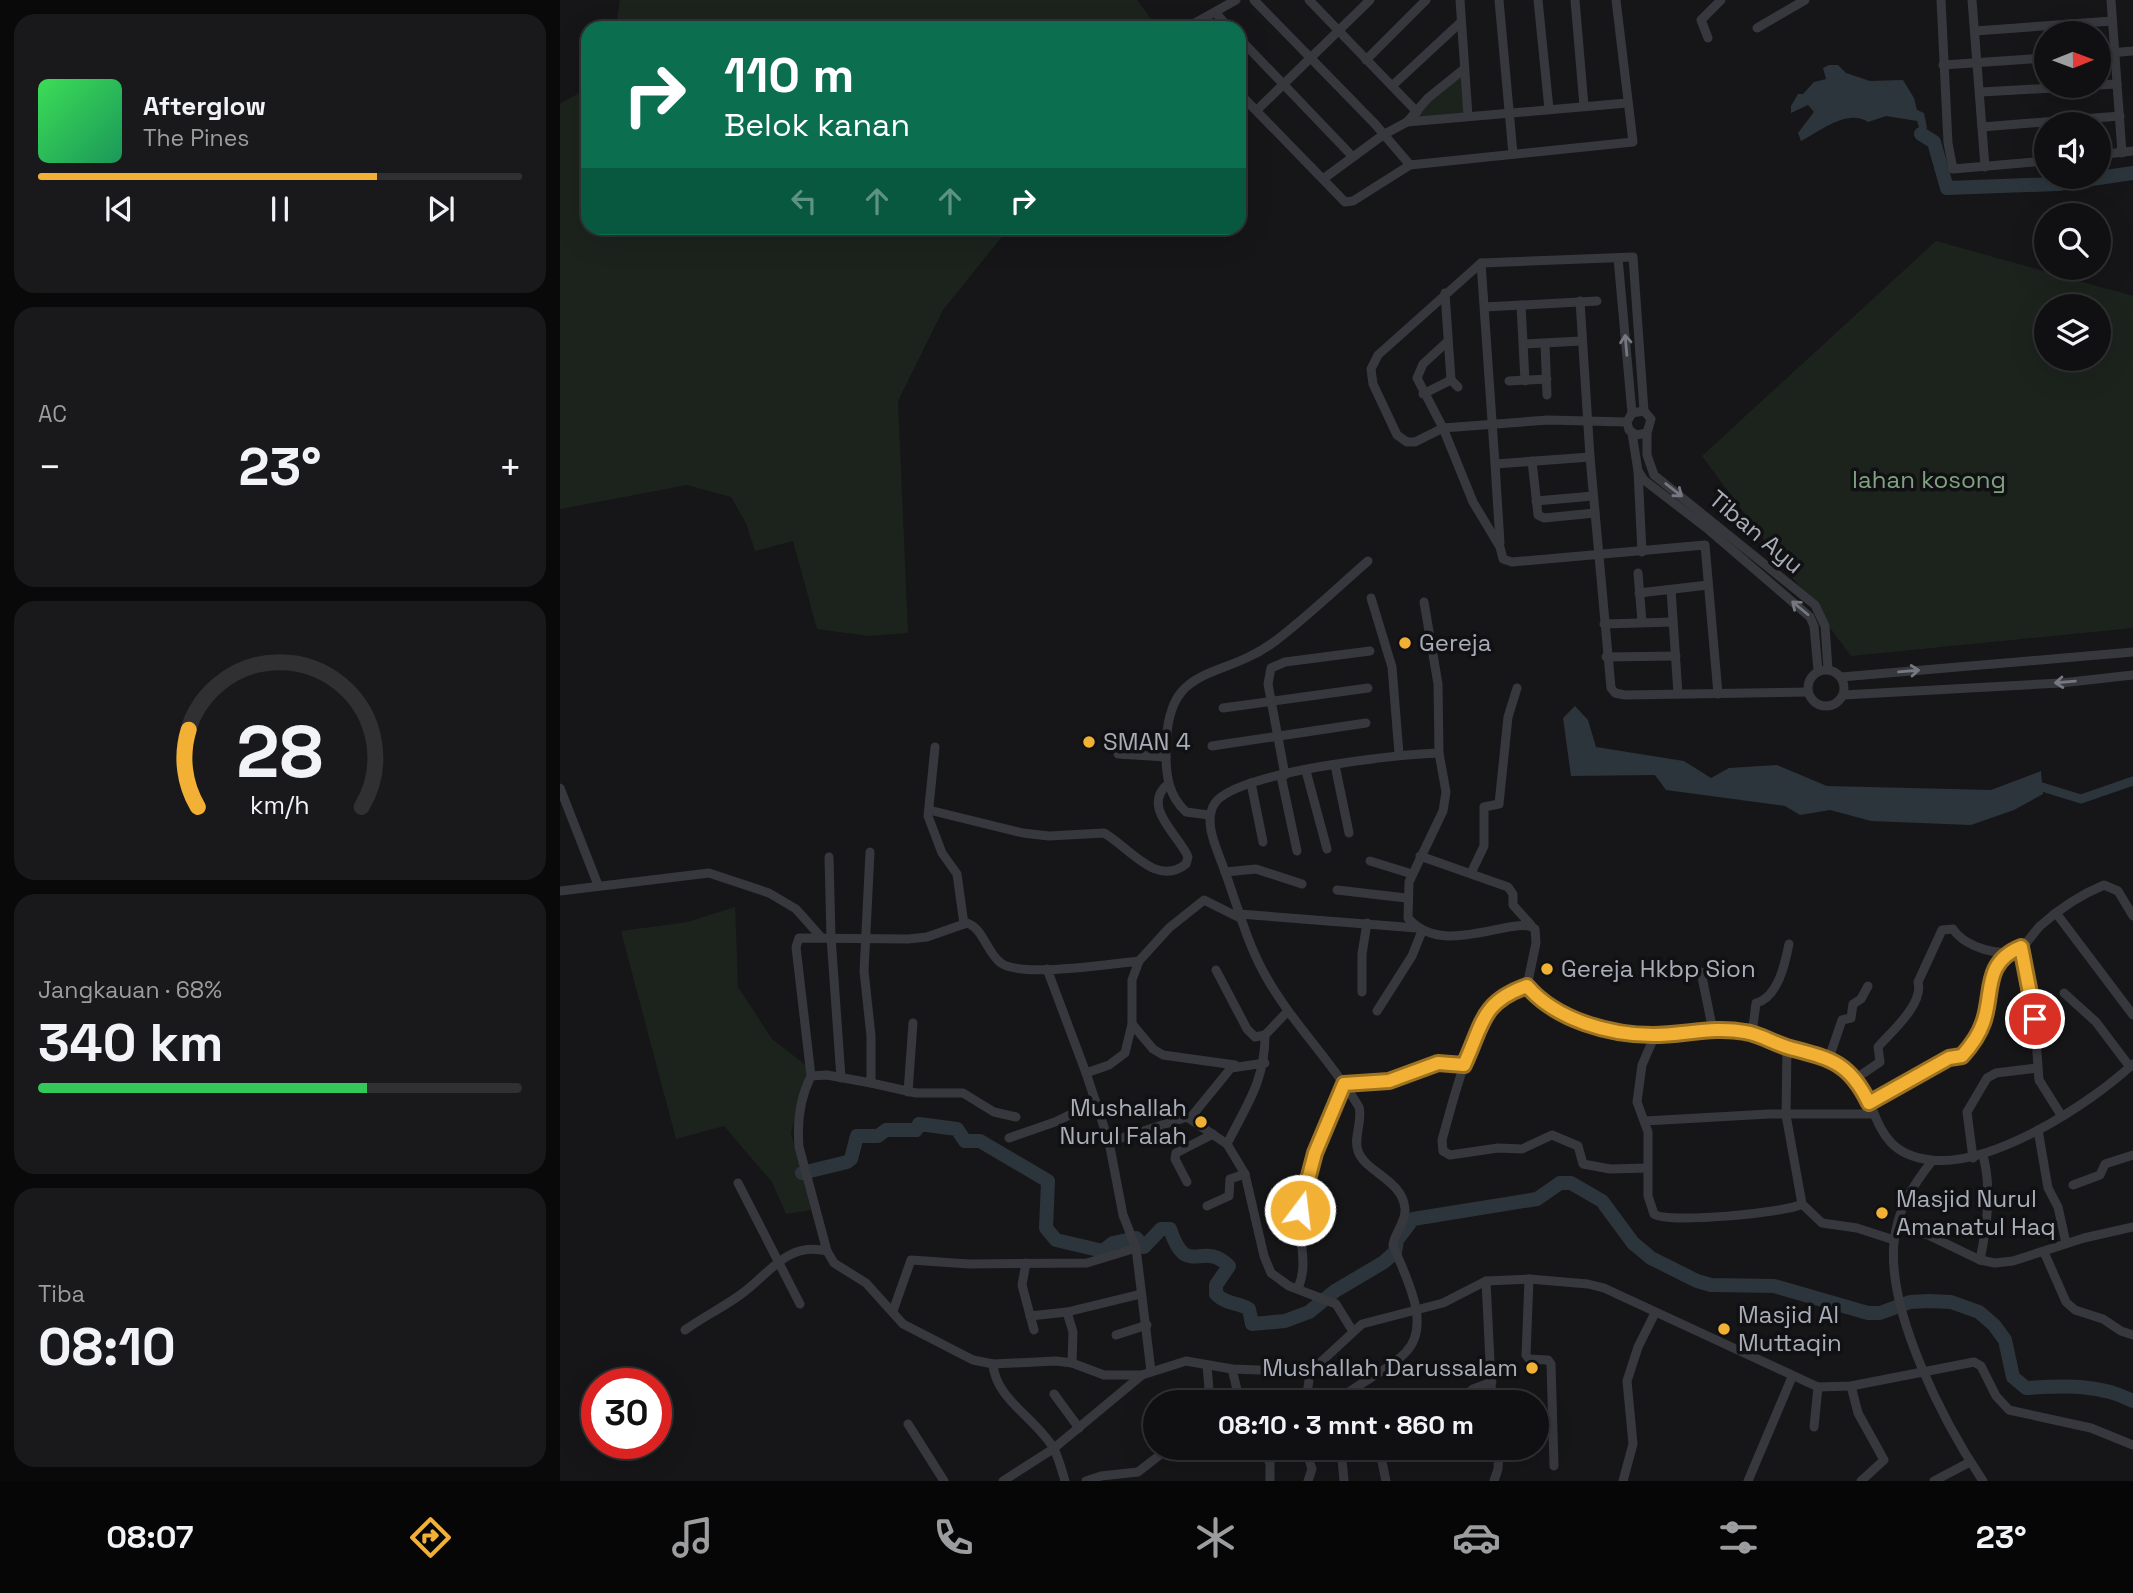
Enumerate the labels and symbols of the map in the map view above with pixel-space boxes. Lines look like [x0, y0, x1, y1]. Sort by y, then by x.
north arrow [2034, 21, 2110, 98]
one-way arrow [1619, 334, 1632, 356]
park label: lahan kosong [1852, 464, 2006, 495]
one-way arrow [1664, 482, 1683, 497]
street label: Tiban Ayu [1703, 483, 1810, 580]
one-way arrow [1791, 600, 1809, 616]
place label: Gereja [1419, 627, 1492, 658]
marker: Gereja [1397, 635, 1413, 651]
one-way arrow [1897, 664, 1920, 677]
one-way arrow [2054, 676, 2077, 689]
place label: SMAN 4 [1103, 726, 1191, 757]
marker: SMAN 4 [1081, 734, 1097, 750]
place label: Gereja Hkbp Sion [1561, 953, 1756, 984]
marker: Gereja Hkbp Sion [1539, 961, 1555, 977]
pin [2005, 989, 2065, 1049]
place label: Mushallah Nurul Falah [1060, 1092, 1187, 1151]
marker: Mushallah Nurul Falah [1193, 1114, 1209, 1130]
position arrow [1263, 1173, 1337, 1247]
place label: Masjid Nurul Amanatul Haq [1896, 1183, 2056, 1242]
marker: Masjid Nurul Amanatul Haq [1874, 1205, 1890, 1221]
place label: Masjid Al Muttaqin [1738, 1299, 1842, 1358]
marker: Masjid Al Muttaqin [1716, 1321, 1732, 1337]
place label: Mushallah Darussalam [1262, 1352, 1518, 1383]
marker: Mushallah Darussalam [1524, 1360, 1540, 1376]
speed limit sign: 30 [581, 1368, 672, 1459]

